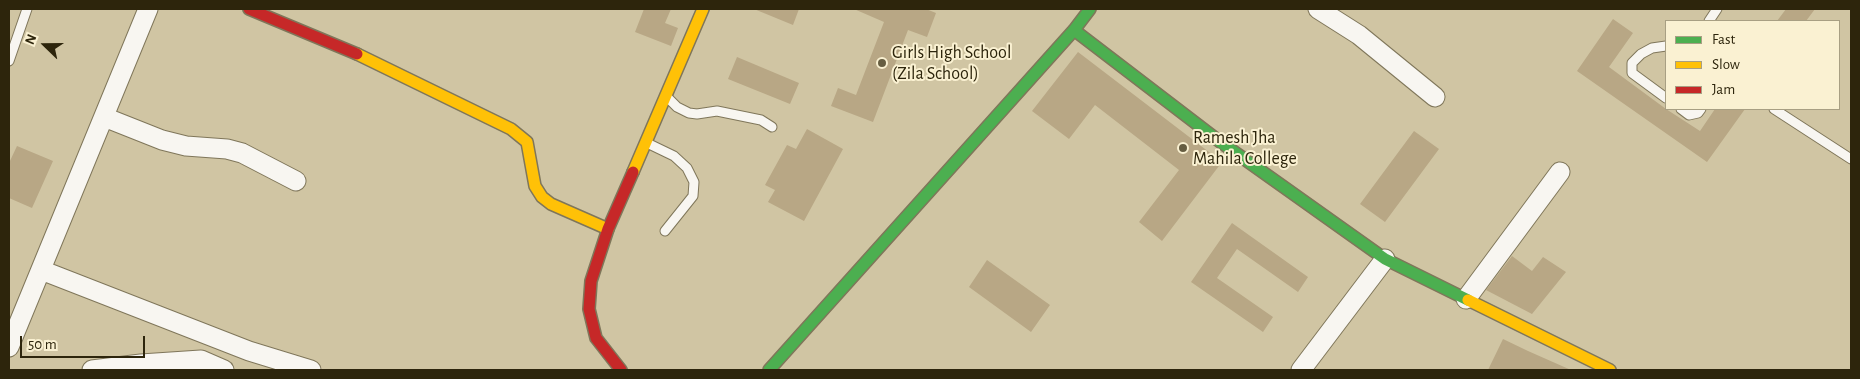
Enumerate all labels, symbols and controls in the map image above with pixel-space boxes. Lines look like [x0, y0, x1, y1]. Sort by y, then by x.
north arrow [20, 20, 70, 70]
legend [1665, 20, 1840, 110]
text: N [23, 32, 39, 47]
text: Fast [1712, 32, 1735, 47]
place label: Girls High School (Zila School) [892, 42, 1011, 84]
marker: Girls High School (Zila School) [876, 57, 888, 69]
text: Slow [1712, 57, 1740, 72]
text: Jam [1712, 82, 1735, 97]
place label: Ramesh Jha Mahila College [1193, 127, 1297, 170]
marker: Ramesh Jha Mahila College [1177, 142, 1189, 154]
scale bar [22, 326, 148, 358]
text: 50 m [28, 337, 57, 352]

